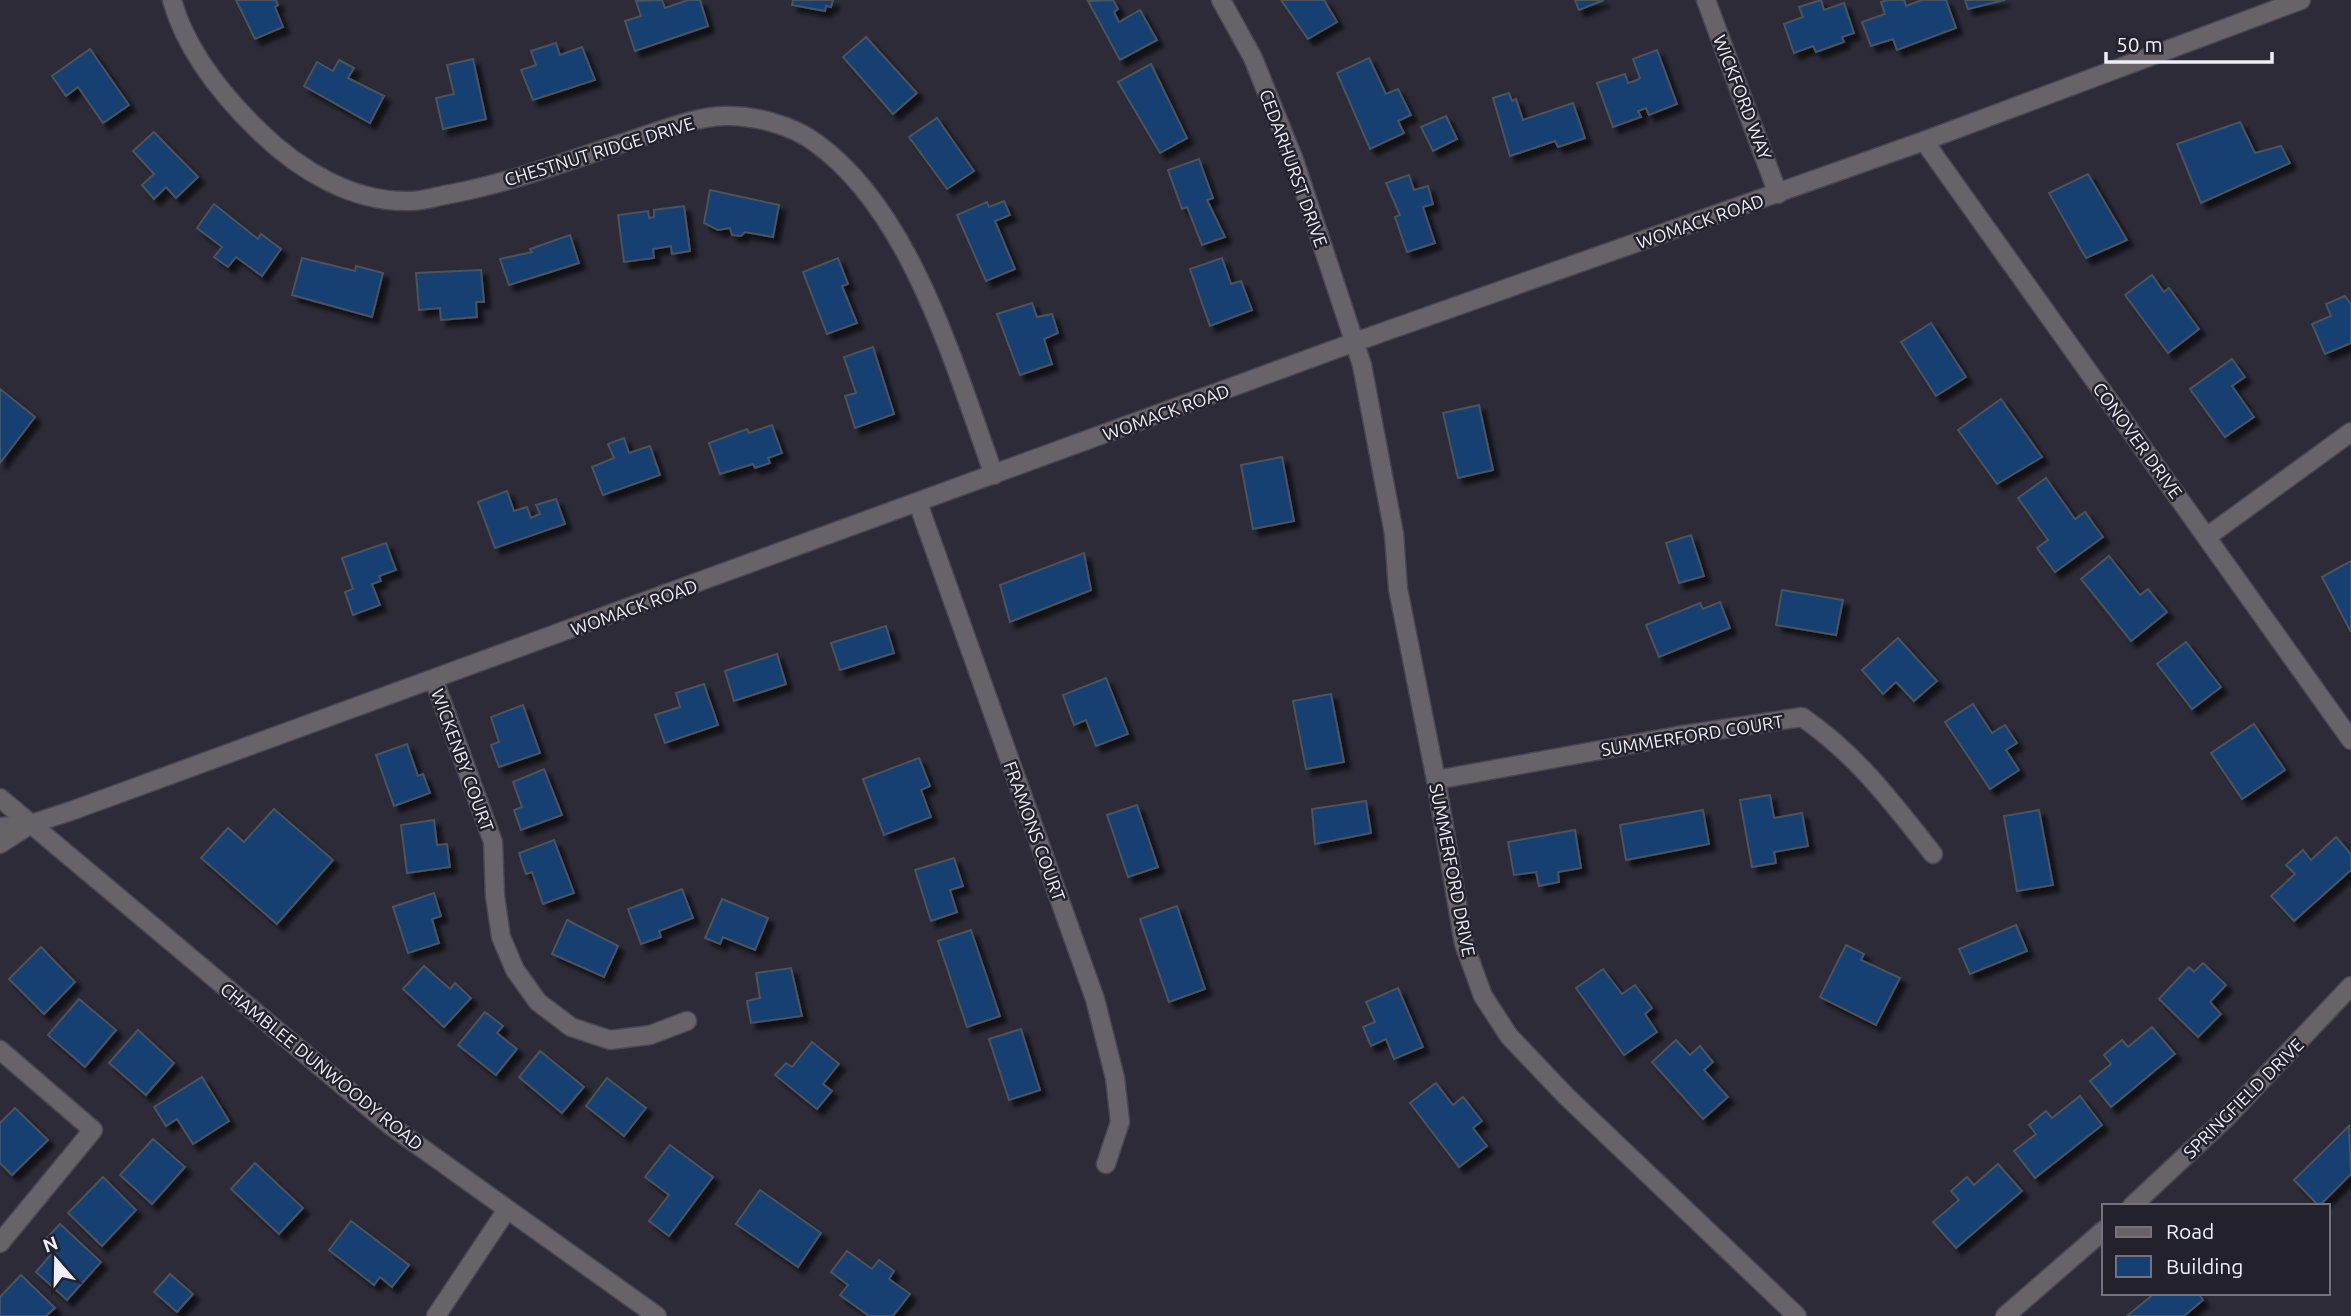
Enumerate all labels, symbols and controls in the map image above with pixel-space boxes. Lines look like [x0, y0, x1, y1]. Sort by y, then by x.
scale bar [2106, 21, 2272, 65]
street label: WICKFORD WAY [1710, 32, 1776, 163]
text: 50 m [2116, 32, 2163, 56]
street label: CEDARHURST DRIVE [1256, 86, 1332, 250]
street label: CHESTNUT RIDGE DRIVE [502, 113, 696, 189]
street label: WOMACK ROAD [1634, 190, 1766, 252]
street label: CONOVER DRIVE [2089, 378, 2187, 502]
street label: WOMACK ROAD [1100, 380, 1232, 444]
street label: WOMACK ROAD [568, 575, 700, 639]
street label: WICKENBY COURT [428, 686, 498, 834]
street label: SUMMERFORD COURT [1599, 711, 1785, 759]
street label: FRAMONS COURT [1000, 758, 1070, 904]
street label: SUMMERFORD DRIVE [1426, 782, 1480, 958]
street label: CHAMBLEE DUNWOODY ROAD [217, 978, 427, 1154]
street label: SPRINGFIELD DRIVE [2179, 1034, 2307, 1162]
legend [2102, 1204, 2330, 1295]
text: Road [2166, 1219, 2214, 1243]
north arrow [21, 1225, 91, 1295]
text: N [40, 1231, 61, 1257]
text: Building [2166, 1254, 2243, 1278]

